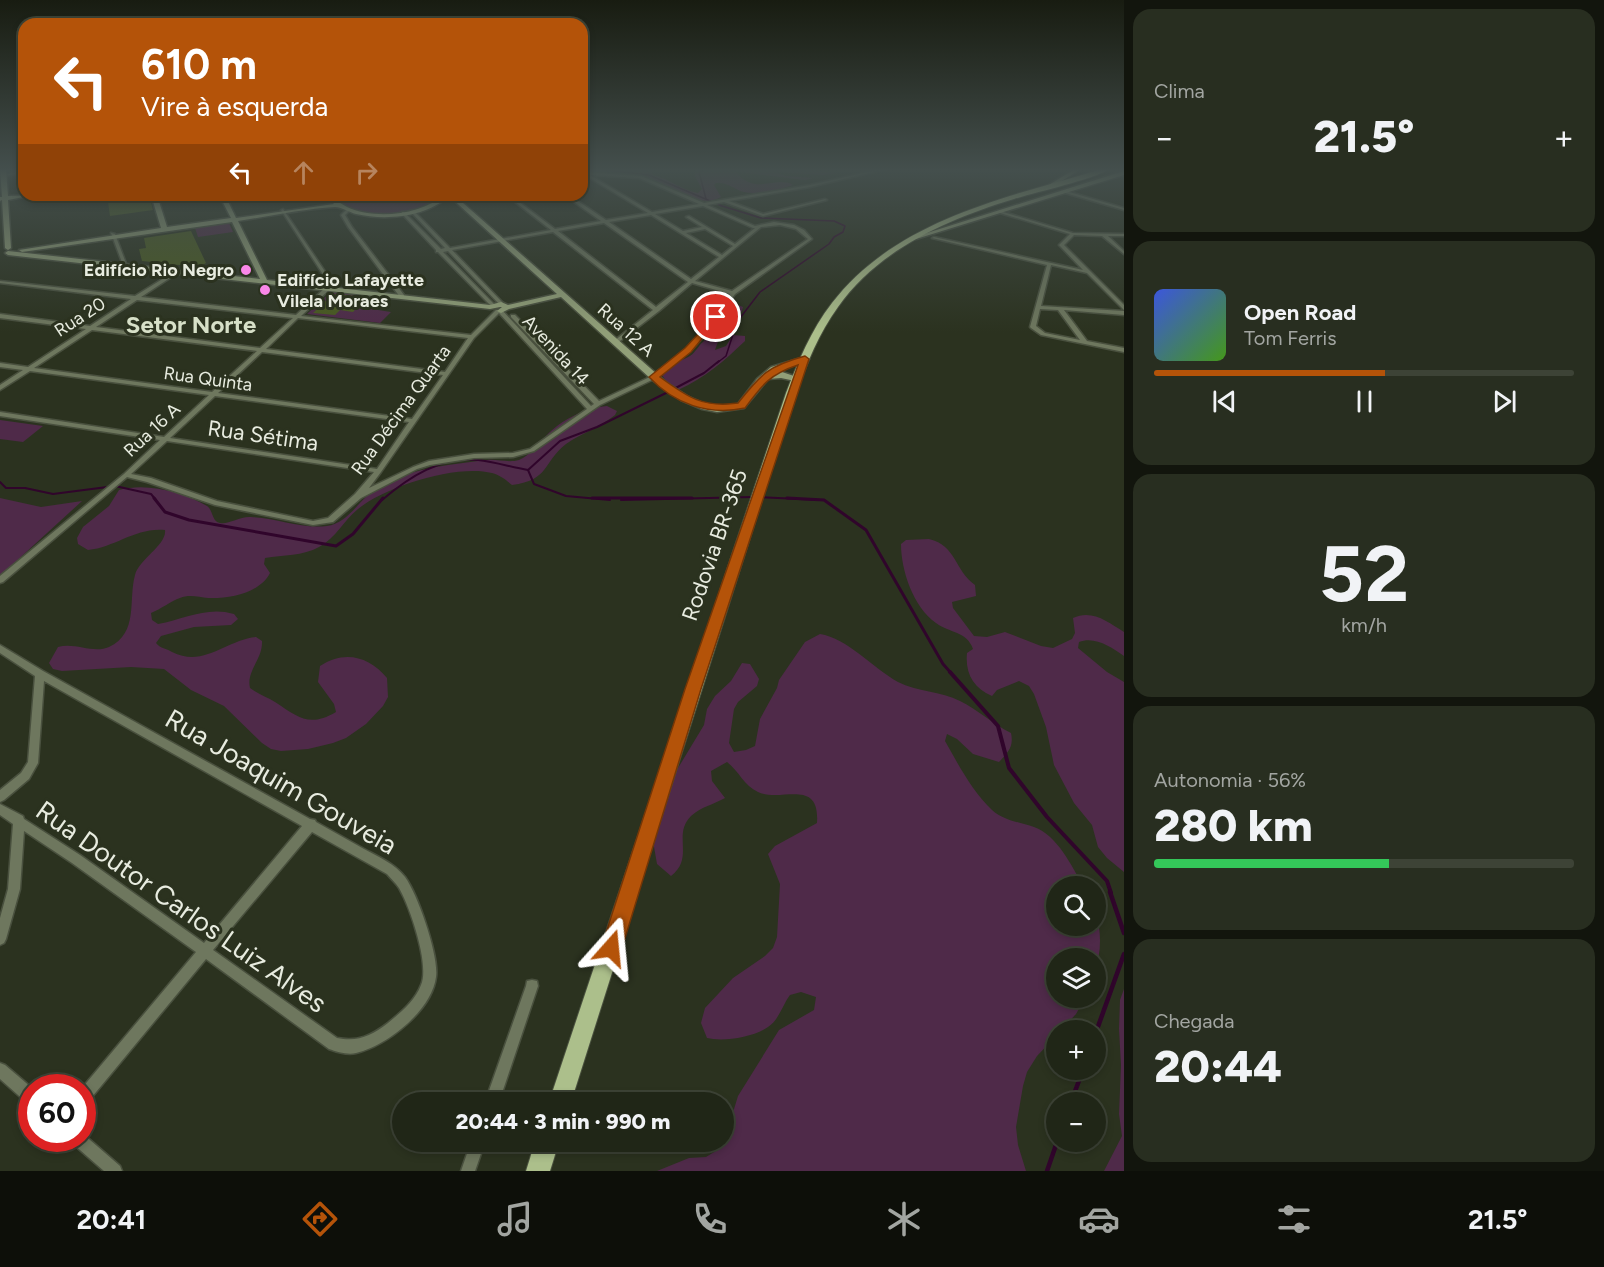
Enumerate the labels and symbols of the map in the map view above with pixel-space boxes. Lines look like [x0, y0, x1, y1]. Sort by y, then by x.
place label: Edifício Rio Negro [84, 259, 234, 281]
marker: Edifício Rio Negro [239, 263, 253, 277]
place label: Edifício Lafayette Vilela Moraes [277, 269, 424, 312]
marker: Edifício Lafayette Vilela Moraes [258, 283, 272, 297]
pin [690, 291, 741, 342]
street label: Rua 20 [50, 292, 110, 342]
street label: Rua 12 A [593, 299, 659, 361]
district label: Setor Norte [126, 310, 256, 339]
street label: Avenida 14 [518, 310, 594, 390]
street label: Rua Décima Quarta [346, 341, 456, 479]
street label: Rua Quinta [162, 362, 254, 396]
street label: Rua 16 A [119, 398, 185, 462]
street label: Rua Sétima [206, 414, 320, 457]
street label: Rodovia BR-365 [676, 466, 753, 625]
street label: Rua Joaquim Gouveia [160, 702, 403, 861]
street label: Rua Doutor Carlos Luiz Alves [30, 794, 333, 1020]
position arrow [579, 916, 643, 980]
speed limit sign: 60 [18, 1074, 96, 1152]

